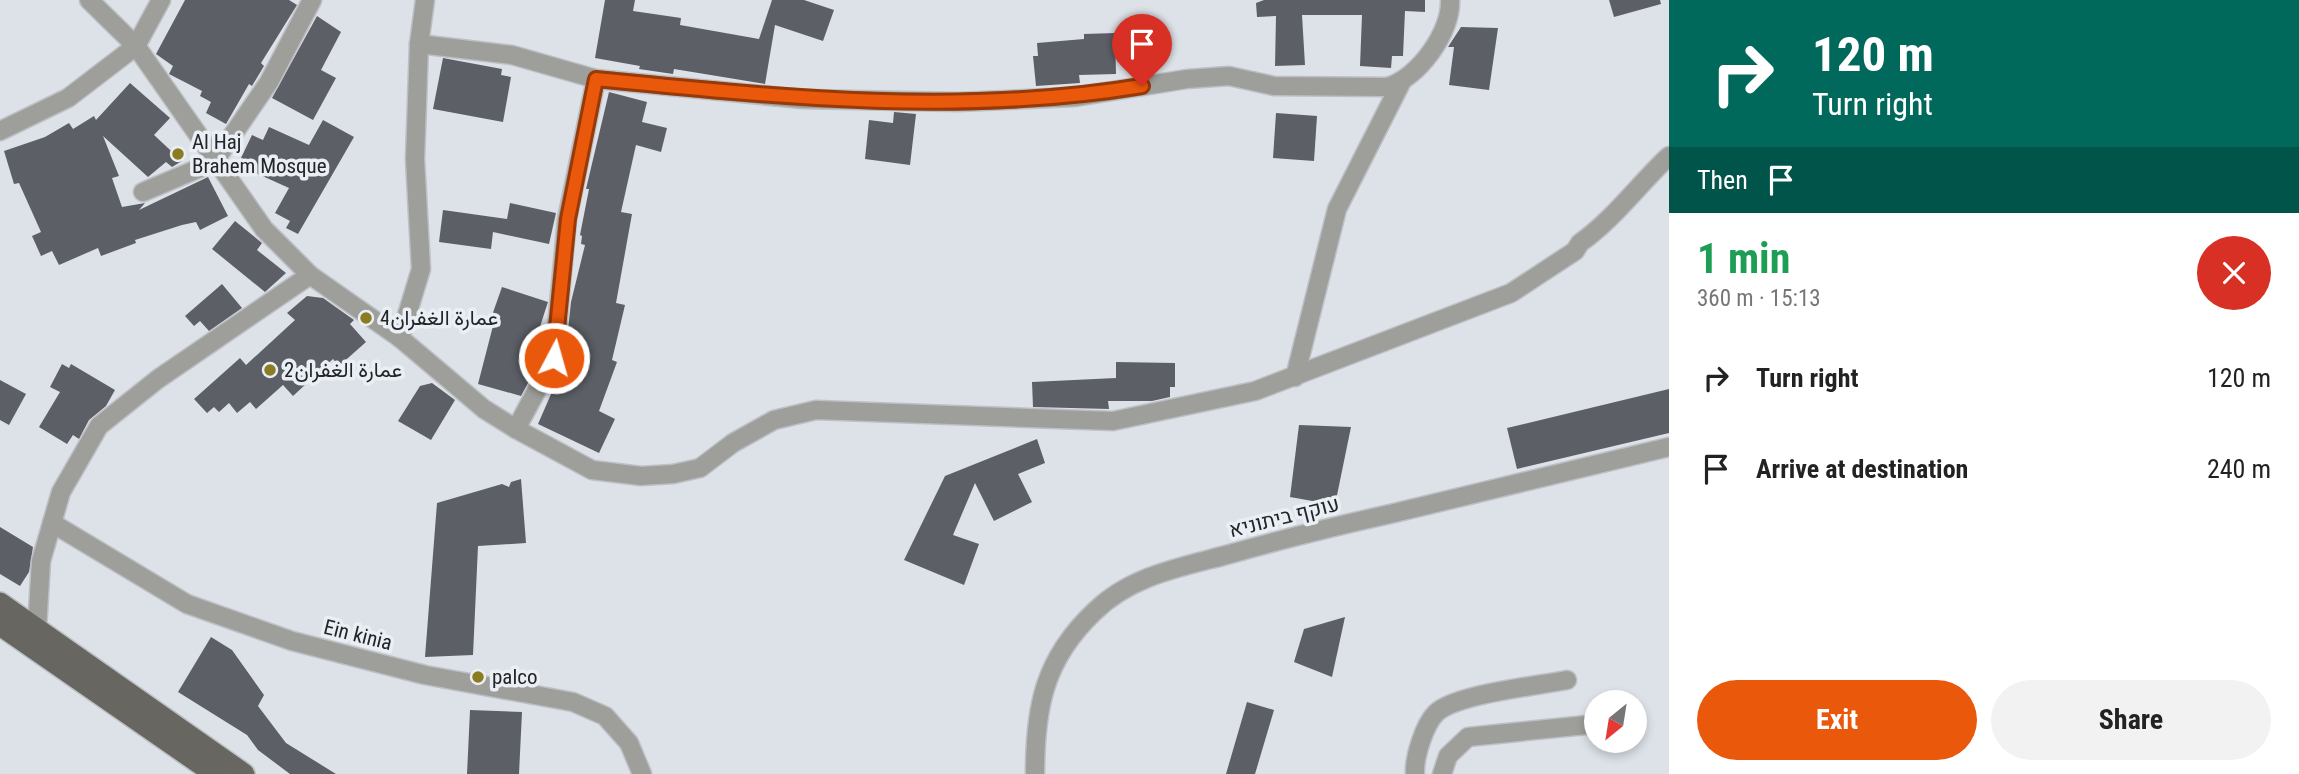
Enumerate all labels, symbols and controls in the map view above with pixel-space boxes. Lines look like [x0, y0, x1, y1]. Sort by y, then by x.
pin [1112, 14, 1172, 86]
icon: arrive [1123, 25, 1161, 63]
text: 120 m [1812, 26, 1934, 83]
icon: right [1697, 28, 1788, 119]
text: Turn right [1812, 85, 1933, 123]
place label: Al Haj Brahem Mosque [192, 130, 327, 178]
marker: Al Haj Brahem Mosque [170, 146, 186, 162]
icon: arrive [1762, 161, 1800, 199]
text: Then [1697, 165, 1748, 195]
text: 1 min [1697, 234, 1790, 283]
button: close [2197, 236, 2271, 310]
text: 360 m · 15:13 [1697, 285, 1821, 312]
place label: عمارة الغفران4 [380, 306, 498, 331]
marker: عمارة الغفران4 [358, 310, 374, 326]
position arrow [517, 321, 591, 395]
place label: عمارة الغفران2 [284, 358, 402, 383]
icon: right [1697, 359, 1735, 397]
marker: عمارة الغفران2 [262, 362, 278, 378]
text: Turn right [1756, 363, 1858, 393]
text: 120 m [2207, 363, 2271, 393]
icon: arrive [1697, 450, 1735, 488]
text: Arrive at destination [1756, 454, 1968, 484]
text: 240 m [2207, 454, 2271, 484]
street label: עוקף ביתוניא [1226, 492, 1342, 542]
street label: Ein kinia [321, 615, 395, 655]
place label: palco [492, 665, 537, 689]
marker: palco [470, 669, 486, 685]
button: Exit [1697, 680, 1977, 760]
button: Share [1991, 680, 2271, 760]
north arrow [1584, 690, 1647, 752]
map controls [1584, 690, 1647, 753]

